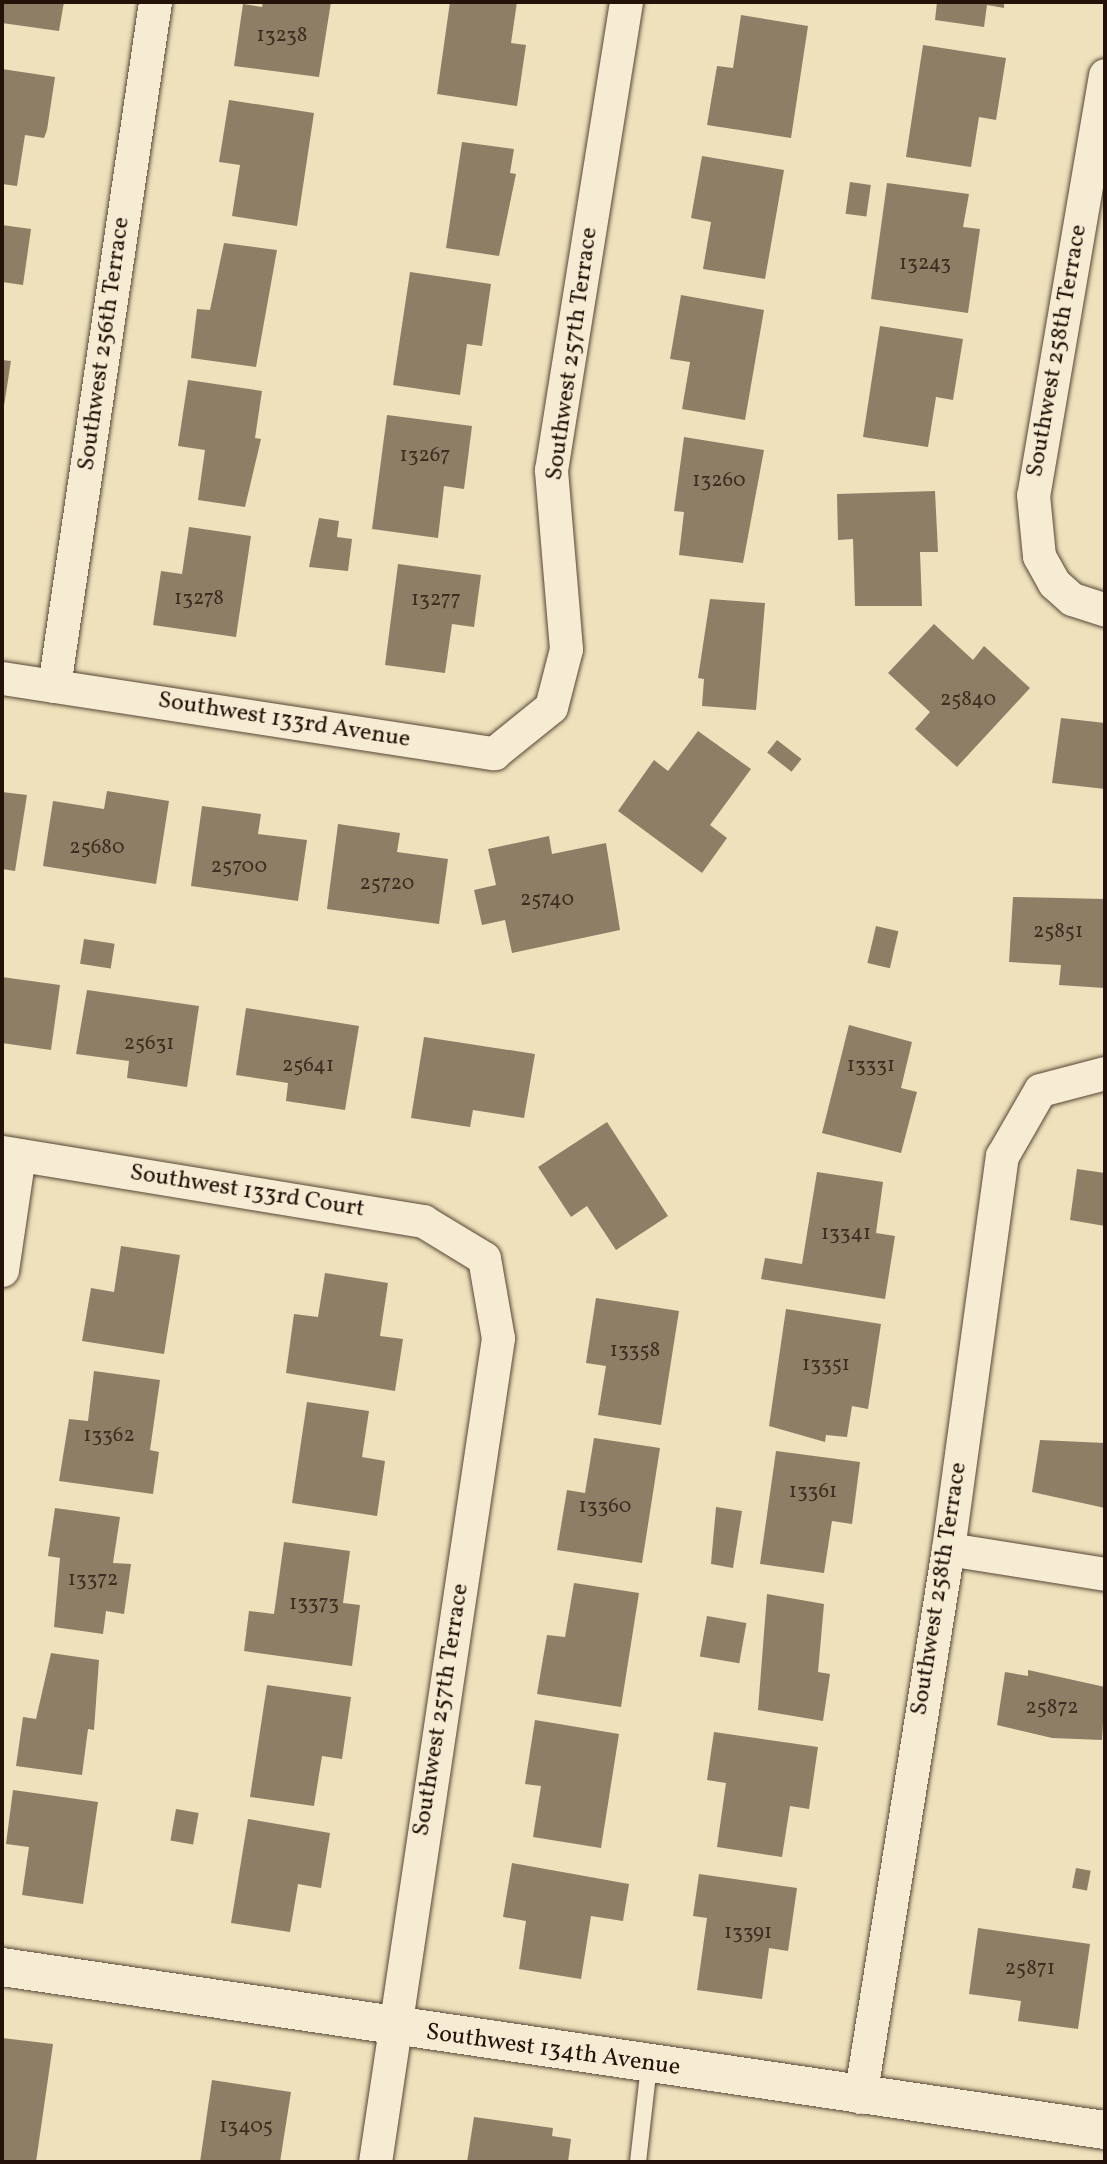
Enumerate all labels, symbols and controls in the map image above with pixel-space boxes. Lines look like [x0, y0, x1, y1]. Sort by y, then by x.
house number: 13238 [256, 23, 308, 49]
street label: Southwest 256th Terrace [73, 215, 137, 473]
street label: Southwest 258th Terrace [1022, 222, 1094, 480]
street label: Southwest 257th Terrace [541, 225, 605, 483]
house number: 13243 [899, 251, 951, 277]
house number: 13267 [399, 443, 451, 469]
house number: 13260 [692, 468, 746, 494]
house number: 13278 [174, 586, 224, 612]
house number: 13277 [411, 587, 461, 613]
street label: Southwest 133rd Avenue [156, 687, 412, 755]
house number: 25840 [940, 687, 996, 713]
house number: 25680 [69, 835, 125, 861]
house number: 25700 [211, 854, 267, 880]
house number: 25720 [360, 871, 414, 897]
house number: 25740 [520, 887, 574, 913]
house number: 25851 [1033, 919, 1083, 945]
house number: 25631 [124, 1031, 174, 1057]
house number: 25641 [282, 1053, 334, 1079]
house number: 13331 [847, 1053, 895, 1079]
street label: Southwest 133rd Court [128, 1159, 366, 1225]
house number: 13341 [821, 1221, 871, 1247]
house number: 13358 [610, 1338, 660, 1364]
house number: 13351 [802, 1352, 850, 1378]
house number: 13362 [83, 1423, 135, 1449]
street label: Southwest 258th Terrace [906, 1460, 974, 1718]
house number: 13361 [789, 1479, 837, 1505]
house number: 13360 [579, 1494, 631, 1520]
house number: 13372 [68, 1567, 118, 1593]
street label: Southwest 257th Terrace [408, 1581, 476, 1839]
house number: 13373 [289, 1591, 339, 1617]
house number: 25872 [1025, 1695, 1079, 1721]
house number: 13391 [724, 1920, 772, 1946]
house number: 25871 [1005, 1956, 1055, 1982]
street label: Southwest 134th Avenue [424, 2019, 682, 2083]
house number: 13405 [219, 2114, 273, 2140]

